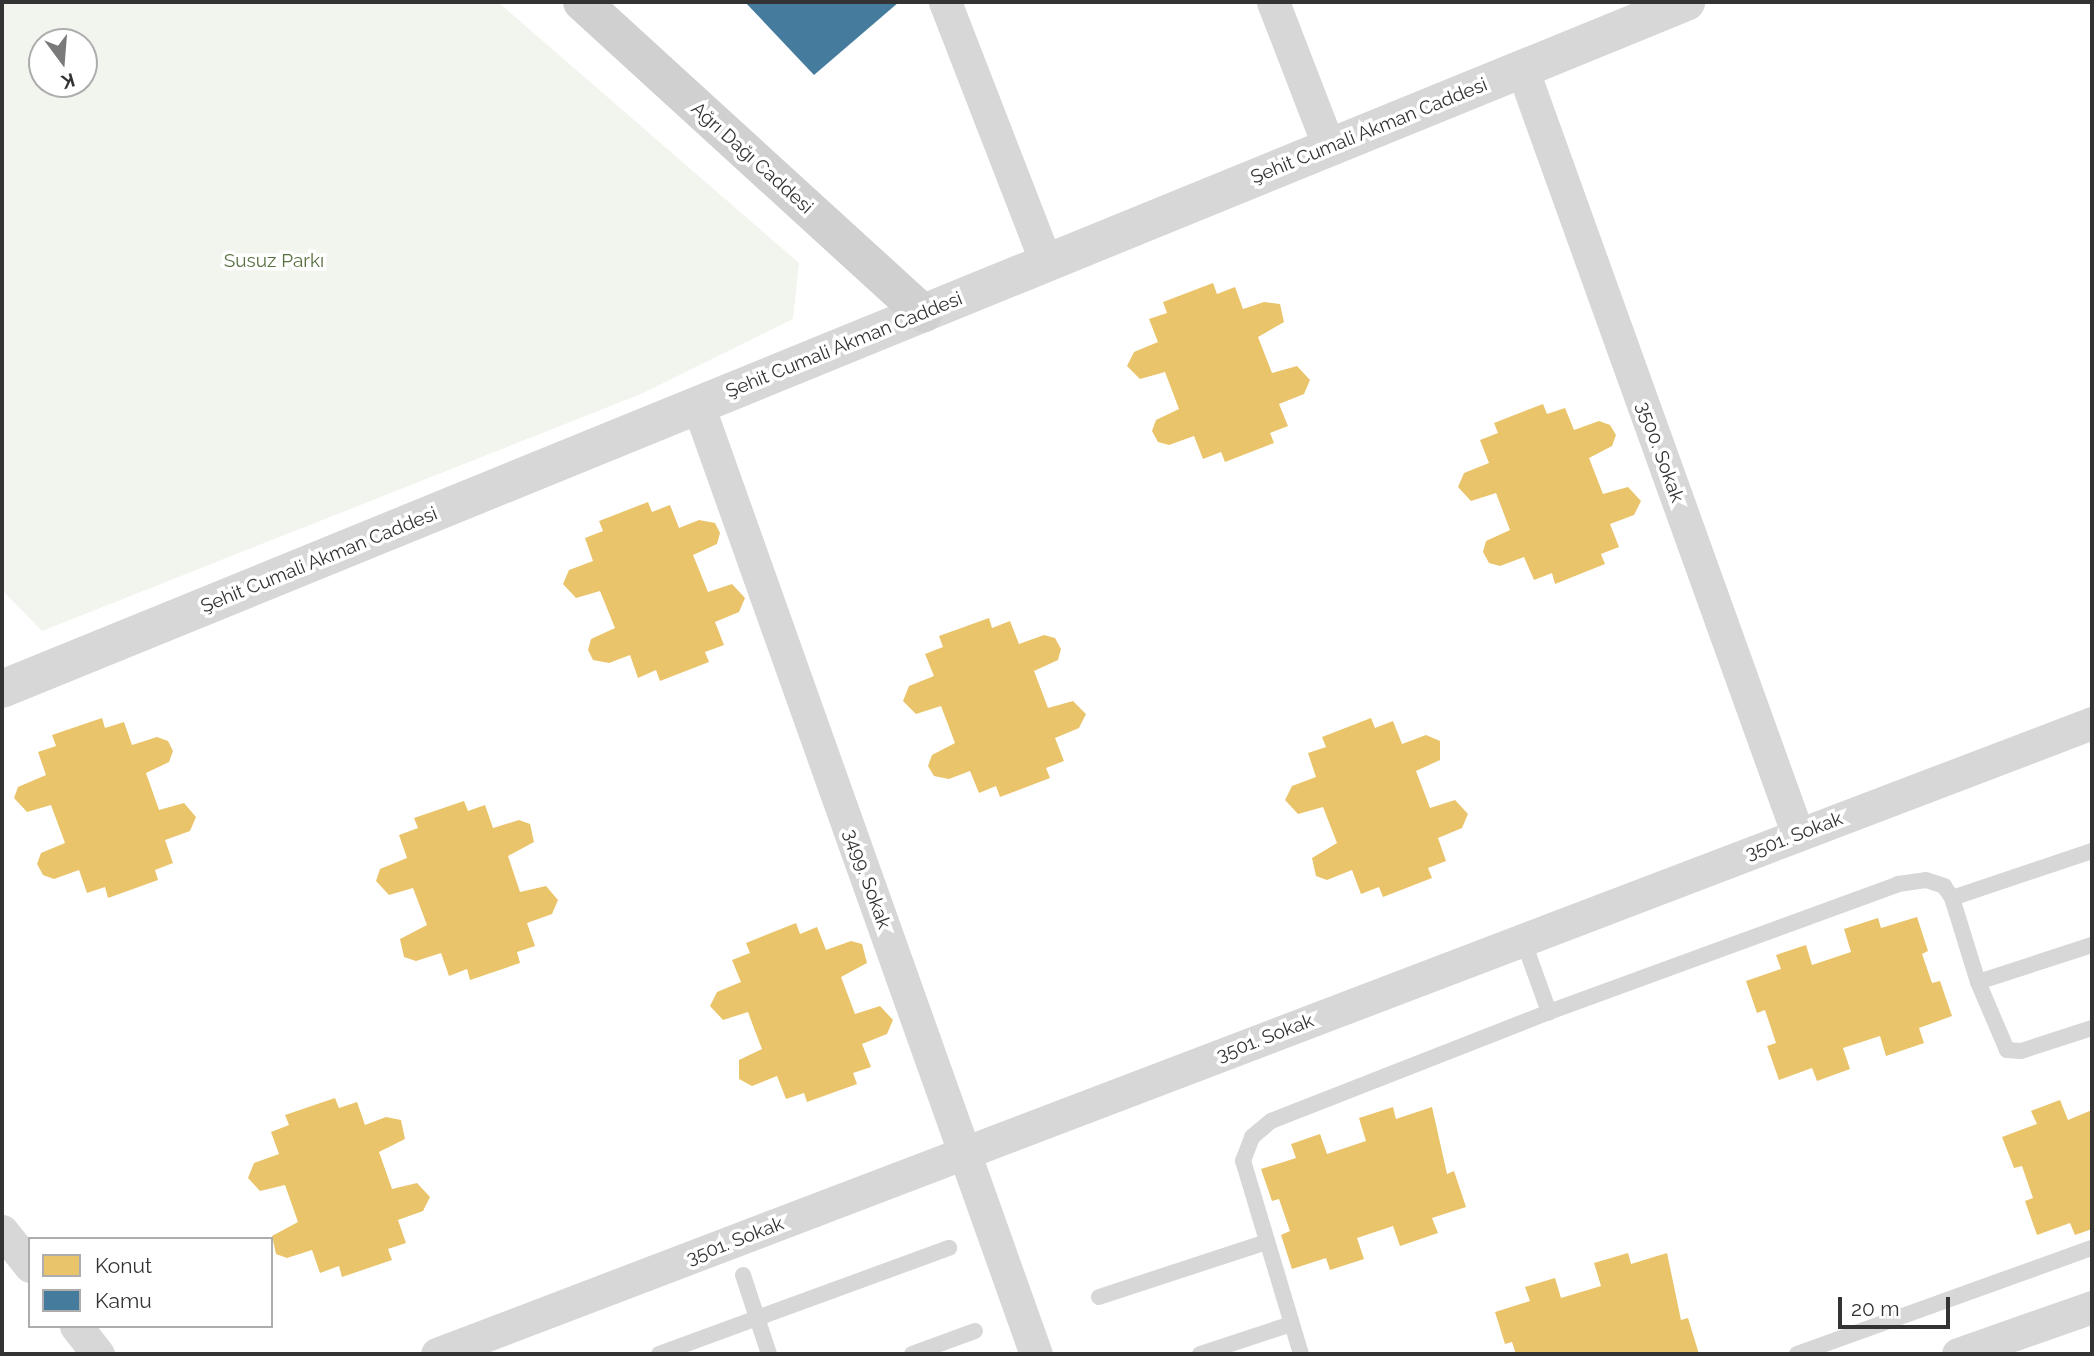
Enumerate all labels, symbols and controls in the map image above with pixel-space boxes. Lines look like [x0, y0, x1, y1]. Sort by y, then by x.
north arrow [28, 28, 98, 98]
text: K [59, 69, 77, 94]
street label: Şehit Cumali Akman Caddesi [1247, 73, 1491, 189]
street label: Ağrı Dağı Caddesi [686, 97, 818, 219]
park label: Susuz Parkı [224, 250, 324, 272]
street label: Şehit Cumali Akman Caddesi [722, 287, 966, 403]
street label: 3500. Sokak [1631, 399, 1689, 505]
street label: Şehit Cumali Akman Caddesi [197, 502, 441, 618]
street label: 3501. Sokak [1742, 807, 1846, 865]
street label: 3499. Sokak [838, 826, 896, 932]
street label: 3501. Sokak [1213, 1009, 1317, 1067]
street label: 3501. Sokak [683, 1212, 787, 1270]
legend [28, 1237, 273, 1328]
text: Konut [95, 1253, 152, 1278]
scale bar [1842, 1282, 1954, 1326]
text: Kamu [95, 1288, 152, 1313]
text: 20 m [1851, 1296, 1899, 1321]

